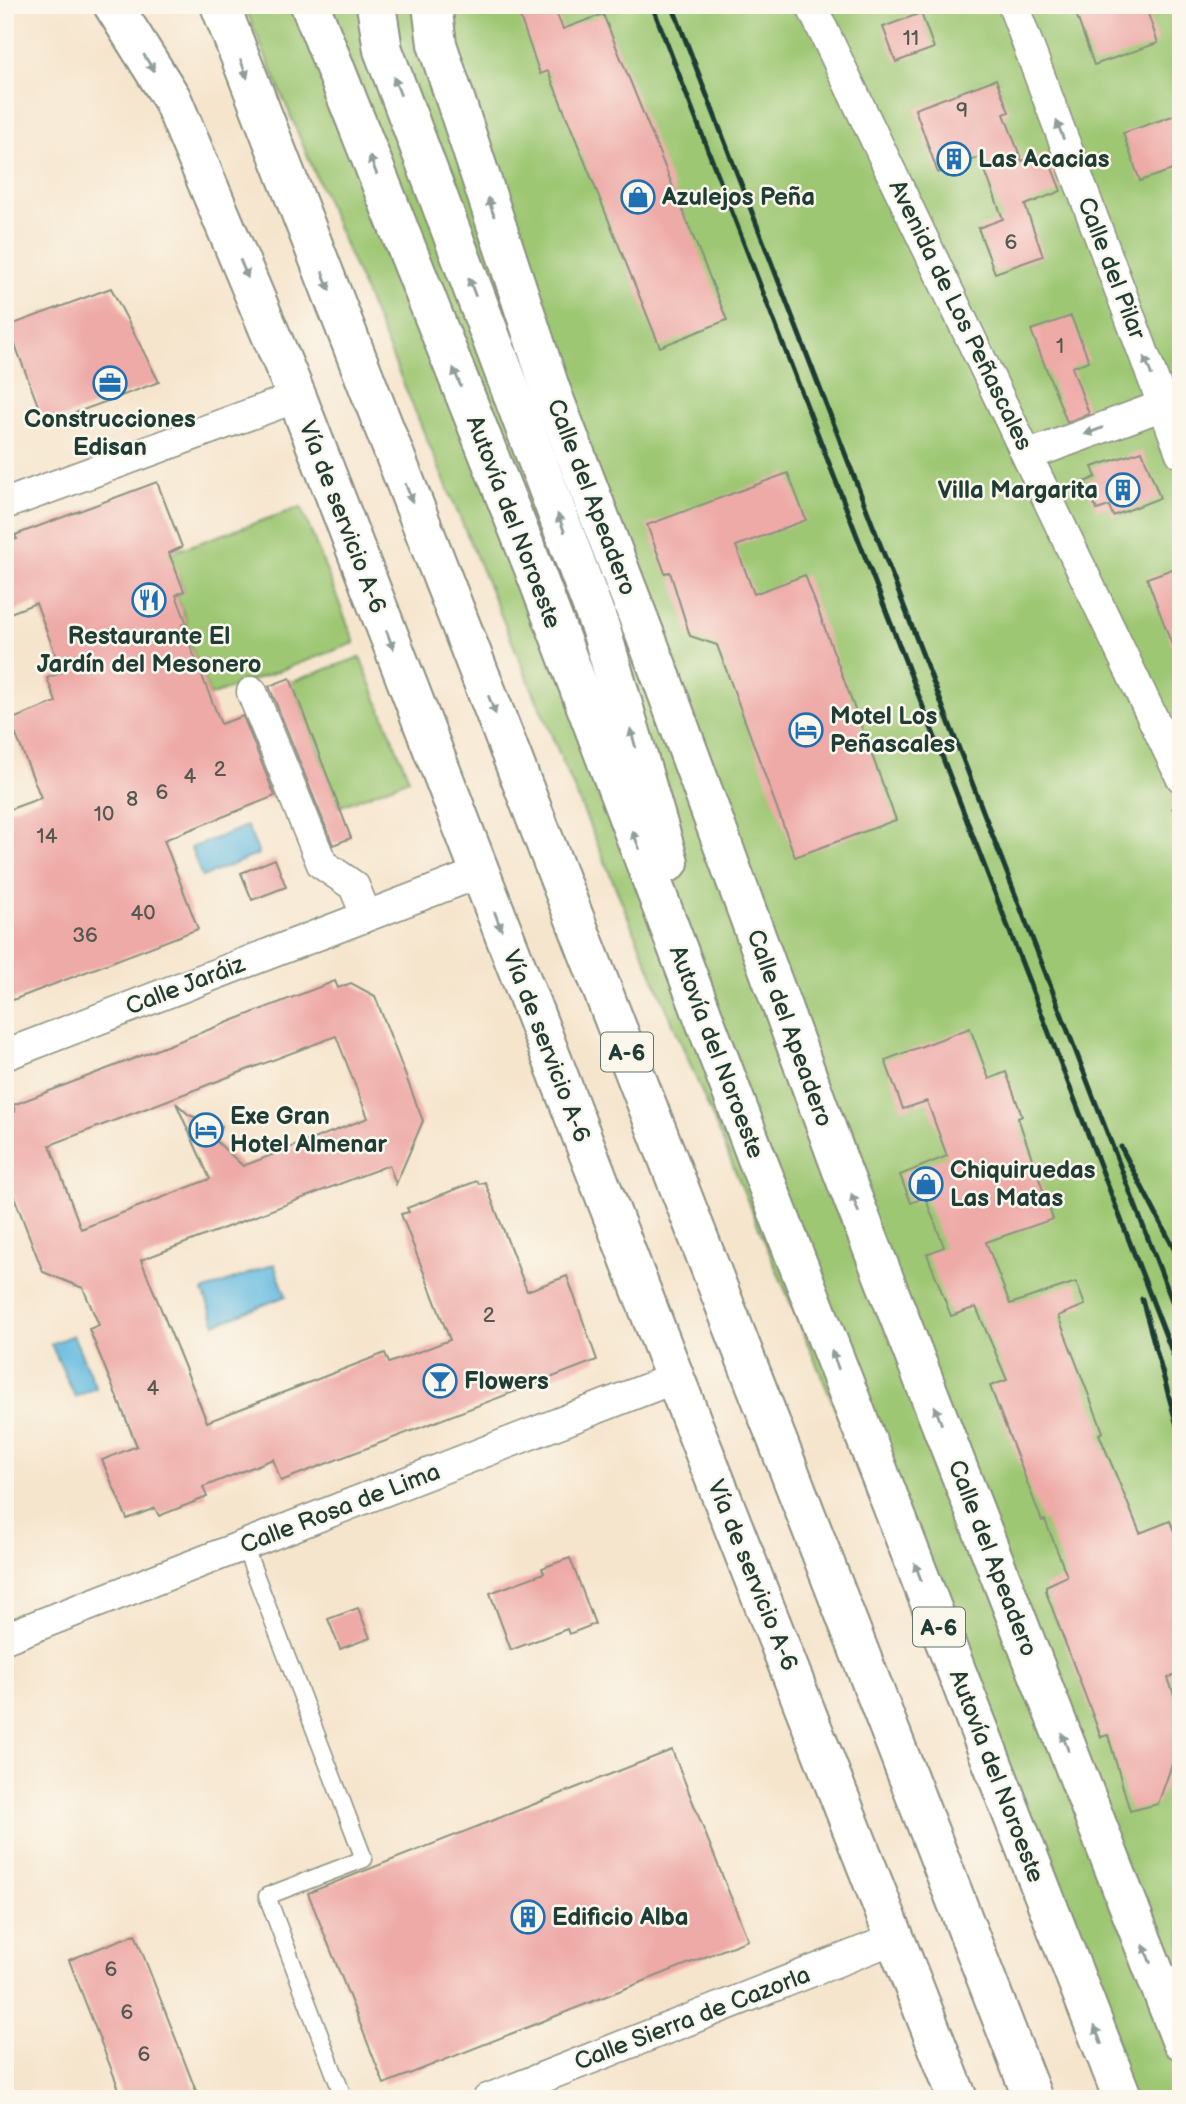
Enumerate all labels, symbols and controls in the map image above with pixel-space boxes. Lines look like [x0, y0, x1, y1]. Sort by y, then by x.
house number: 11 [903, 26, 919, 51]
one-way arrow [143, 53, 156, 72]
one-way arrow [238, 59, 249, 80]
one-way arrow [391, 75, 402, 96]
house number: 9 [956, 98, 968, 123]
one-way arrow [1054, 119, 1065, 140]
building icon: Las Acacias [935, 140, 973, 178]
place label: Las Acacias [978, 145, 1110, 174]
one-way arrow [368, 155, 379, 176]
street label: Avenida de Los Peñascales [882, 175, 1039, 455]
shop icon: Azulejos Peña [619, 178, 657, 216]
place label: Azulejos Peña [661, 183, 815, 212]
street label: Calle del Pilar [1071, 193, 1152, 344]
one-way arrow [485, 196, 496, 217]
house number: 6 [1005, 230, 1018, 255]
one-way arrow [238, 259, 249, 280]
one-way arrow [321, 271, 332, 292]
one-way arrow [466, 276, 477, 297]
house number: 1 [1056, 334, 1064, 359]
one-way arrow [1143, 355, 1154, 376]
office icon: Construcciones Edisan [91, 364, 129, 402]
one-way arrow [452, 366, 463, 387]
street label: Calle del Apeadero [541, 395, 642, 599]
place label: Construcciones Edisan [24, 405, 196, 462]
street label: Autovía del Noroeste [460, 412, 567, 633]
street label: Vía de servicio A-6 [293, 417, 393, 617]
one-way arrow [1083, 426, 1104, 437]
building icon: Villa Margarita [1104, 471, 1142, 509]
place label: Villa Margarita [938, 476, 1098, 505]
one-way arrow [403, 483, 414, 504]
one-way arrow [555, 512, 566, 533]
restaurant icon: Restaurante El Jardín del Mesonero [130, 581, 168, 619]
place label: Restaurante El Jardín del Mesonero [37, 622, 261, 679]
one-way arrow [385, 630, 396, 651]
one-way arrow [486, 695, 497, 716]
place label: Motel Los Peñascales [830, 702, 955, 759]
hotel icon: Motel Los Peñascales [787, 711, 825, 749]
one-way arrow [627, 727, 637, 748]
house number: 2 [214, 757, 227, 782]
house number: 4 [184, 764, 197, 789]
house number: 6 [156, 780, 169, 805]
house number: 8 [126, 787, 138, 812]
house number: 10 [94, 802, 114, 827]
house number: 14 [37, 824, 58, 849]
one-way arrow [631, 830, 642, 851]
house number: 40 [130, 901, 156, 926]
one-way arrow [493, 911, 504, 932]
house number: 36 [72, 923, 98, 948]
street label: Calle del Apeadero [740, 926, 839, 1131]
street label: Autovía del Noroeste [663, 942, 770, 1163]
street label: Vía de servicio A-6 [497, 946, 597, 1146]
street label: Calle Jaráiz [122, 949, 249, 1021]
road number: A-6 [601, 1032, 653, 1072]
place label: Exe Gran Hotel Almenar [230, 1102, 388, 1159]
hotel icon: Exe Gran Hotel Almenar [187, 1111, 225, 1149]
place label: Chiquiruedas Las Matas [950, 1156, 1096, 1213]
shop icon: Chiquiruedas Las Matas [907, 1165, 945, 1203]
one-way arrow [849, 1193, 860, 1214]
house number: 2 [483, 1303, 496, 1328]
one-way arrow [830, 1349, 841, 1370]
bar icon: Flowers [421, 1362, 459, 1400]
place label: Flowers [464, 1367, 549, 1396]
house number: 4 [147, 1376, 160, 1401]
one-way arrow [932, 1405, 943, 1426]
street label: Calle del Apeadero [942, 1456, 1043, 1660]
street label: Calle Rosa de Lima [236, 1457, 444, 1560]
street label: Vía de servicio A-6 [701, 1475, 804, 1675]
one-way arrow [912, 1561, 923, 1582]
road number: A-6 [913, 1608, 965, 1646]
street label: Autovía del Noroeste [943, 1666, 1050, 1887]
one-way arrow [1059, 1731, 1070, 1752]
building icon: Edificio Alba [509, 1898, 547, 1936]
place label: Edificio Alba [552, 1903, 689, 1932]
one-way arrow [1142, 1943, 1153, 1964]
house number: 6 [105, 1957, 118, 1982]
street label: Calle Sierra de Cazorla [570, 1960, 814, 2077]
house number: 6 [121, 2000, 134, 2025]
one-way arrow [1093, 2025, 1104, 2046]
house number: 6 [138, 2042, 151, 2067]

